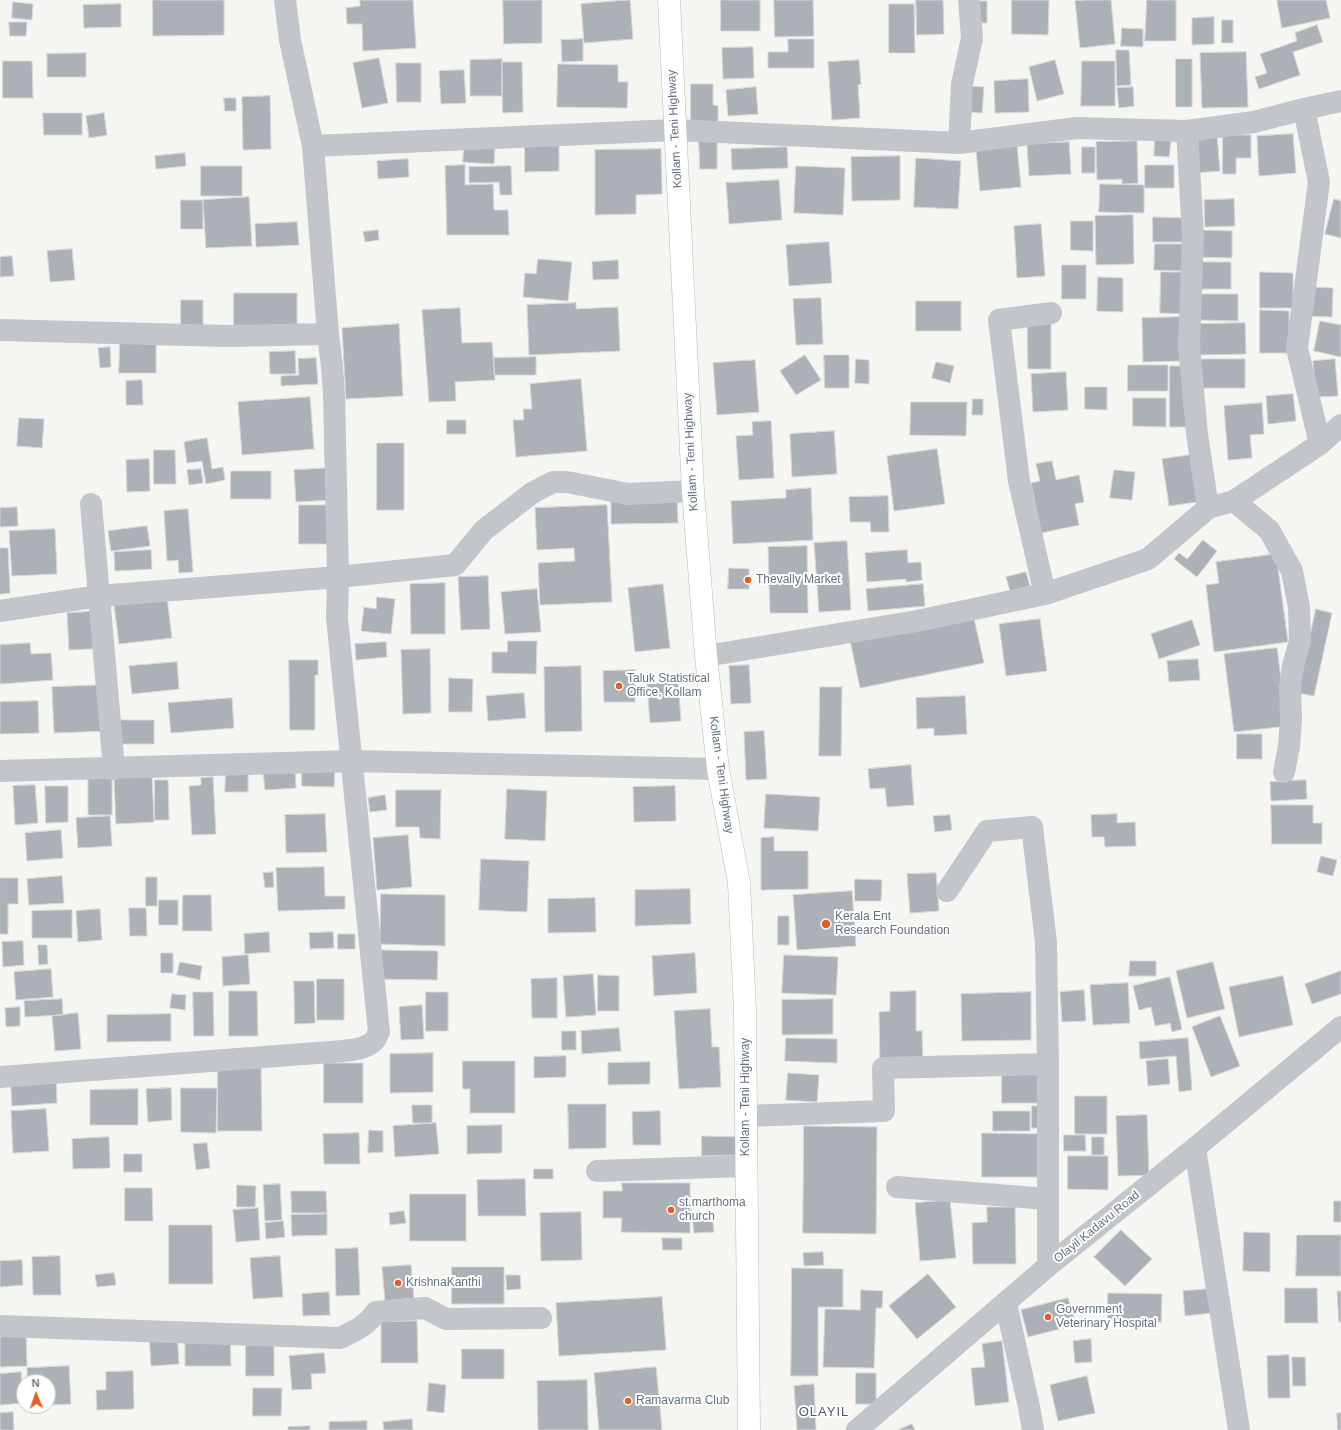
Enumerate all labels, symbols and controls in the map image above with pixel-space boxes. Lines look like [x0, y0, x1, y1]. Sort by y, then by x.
street label: Kollam - Teni Highway [665, 69, 685, 189]
street label: Kollam - Teni Highway [681, 392, 701, 512]
place label: Thevally Market [756, 573, 841, 587]
marker: Thevally Market [743, 575, 753, 585]
place label: Taluk Statistical Office, Kollam [627, 672, 710, 700]
marker: Taluk Statistical Office, Kollam [614, 681, 624, 691]
street label: Kollam - Teni Highway [706, 715, 736, 835]
place label: Kerala Ent Research Foundation [835, 910, 950, 938]
marker: Kerala Ent Research Foundation [820, 918, 832, 930]
street label: Kollam - Teni Highway [739, 1038, 753, 1156]
street label: Olayil Kadavu Road [1051, 1188, 1143, 1266]
place label: st.marthoma church [679, 1196, 746, 1224]
marker: st.marthoma church [666, 1205, 676, 1215]
place label: KrishnaKanthi [406, 1276, 481, 1290]
marker: KrishnaKanthi [393, 1278, 403, 1288]
place label: Government Veterinary Hospital [1056, 1303, 1157, 1331]
marker: Government Veterinary Hospital [1043, 1312, 1053, 1322]
north arrow [16, 1374, 56, 1414]
text: N [31, 1377, 40, 1389]
place label: Ramavarma Club [636, 1394, 729, 1408]
marker: Ramavarma Club [623, 1396, 633, 1406]
district label: OLAYIL [799, 1404, 849, 1420]

